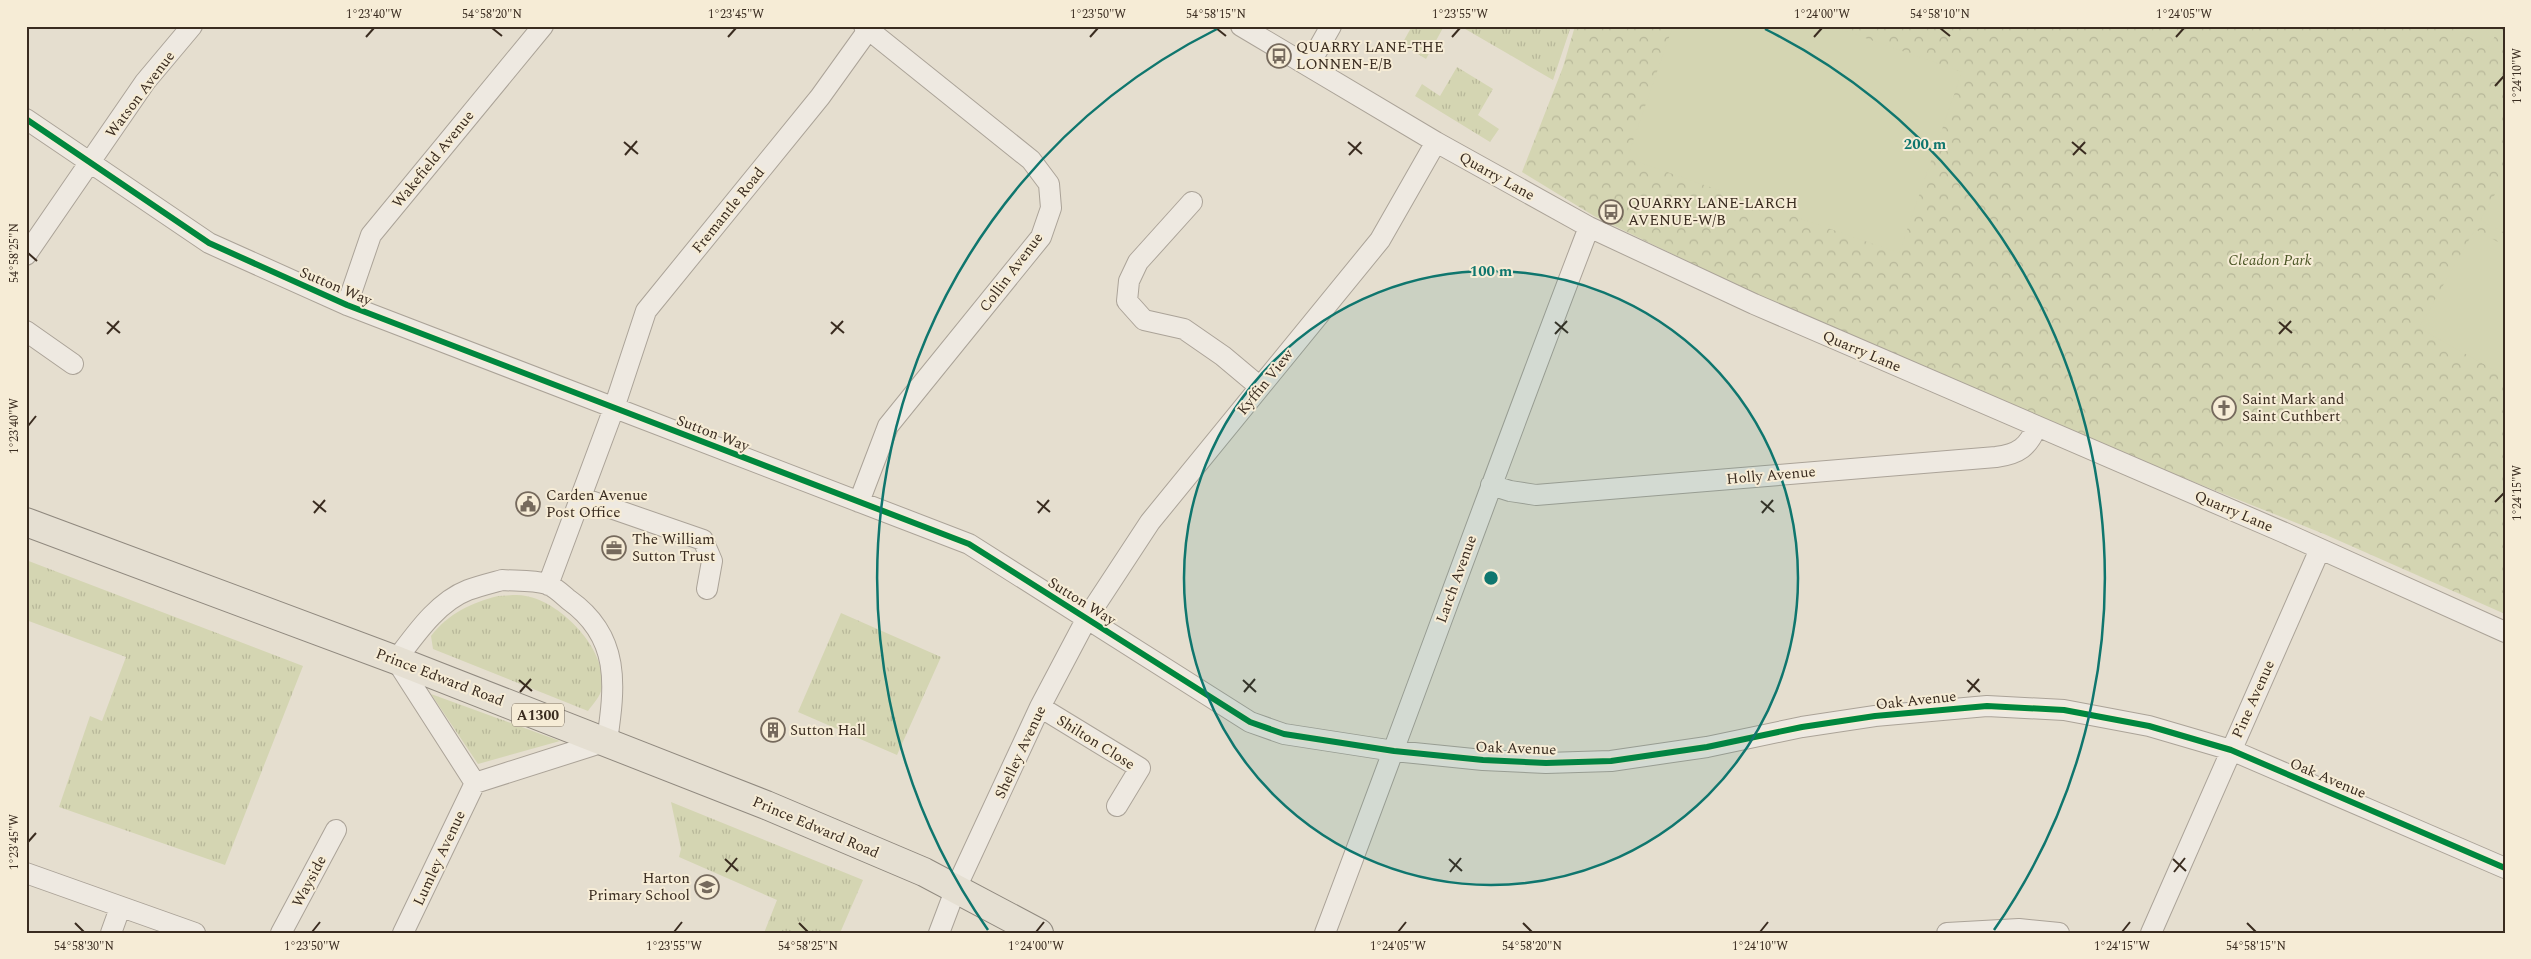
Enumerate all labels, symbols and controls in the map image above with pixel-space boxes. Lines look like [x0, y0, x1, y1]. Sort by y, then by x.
text: 1°23'40"W [346, 5, 402, 24]
text: 54°58'20"N [462, 5, 522, 24]
text: 1°23'45"W [708, 5, 764, 24]
text: 1°23'50"W [1070, 5, 1126, 24]
text: 54°58'15"N [1186, 5, 1246, 24]
text: 1°23'55"W [1432, 5, 1488, 24]
text: 1°24'00"W [1794, 5, 1850, 24]
text: 54°58'10"N [1910, 5, 1970, 24]
text: 1°24'05"W [2156, 5, 2212, 24]
place label: QUARRY LANE-THE LONNEN-E/B [1296, 36, 1444, 76]
bus stop icon: QUARRY LANE-THE LONNEN-E/B [1266, 43, 1292, 69]
street label: Watson Avenue [100, 46, 181, 143]
text: 1°24'10"W [2508, 48, 2527, 104]
street label: Wakefield Avenue [387, 105, 480, 213]
text: 200 m [1904, 133, 1947, 156]
street label: Quarry Lane [1455, 146, 1539, 207]
street label: Fremantle Road [686, 162, 770, 259]
place label: QUARRY LANE-LARCH AVENUE-W/B [1628, 192, 1798, 232]
bus stop icon: QUARRY LANE-LARCH AVENUE-W/B [1598, 199, 1624, 225]
text: 54°58'25"N [5, 223, 24, 283]
street label: Collin Avenue [974, 228, 1049, 317]
park label: Cleadon Park [2228, 249, 2312, 272]
text: 100 m [1470, 260, 1513, 283]
street label: Sutton Way [296, 261, 376, 312]
street label: Quarry Lane [1819, 325, 1905, 378]
street label: Kyffin View [1231, 344, 1300, 420]
place label: Saint Mark and Saint Cuthbert [2242, 388, 2344, 428]
church icon: Saint Mark and Saint Cuthbert [2211, 395, 2237, 421]
text: 1°23'40"W [5, 398, 24, 454]
street label: Sutton Way [673, 409, 753, 458]
street label: Holly Avenue [1725, 460, 1817, 491]
text: 1°24'15"W [2508, 465, 2527, 521]
place label: Carden Avenue Post Office [546, 484, 648, 524]
street label: Quarry Lane [2191, 485, 2277, 538]
public building icon: Carden Avenue Post Office [515, 491, 541, 517]
place label: The William Sutton Trust [632, 528, 715, 568]
street label: Larch Avenue [1430, 532, 1483, 626]
office icon: The William Sutton Trust [601, 535, 627, 561]
centre of rings [1482, 569, 1500, 587]
street label: Sutton Way [1043, 571, 1121, 632]
street label: Prince Edward Road [372, 642, 507, 713]
street label: Pine Avenue [2226, 656, 2281, 742]
street label: Oak Avenue [1875, 685, 1958, 716]
street label: Shelley Avenue [989, 702, 1052, 803]
road number: A1300 [512, 704, 564, 726]
street label: Shilton Close [1052, 709, 1139, 776]
building icon: Sutton Hall [760, 717, 786, 743]
place label: Sutton Hall [790, 719, 866, 742]
street label: Oak Avenue [1475, 736, 1557, 761]
street label: Oak Avenue [2286, 752, 2370, 805]
street label: Prince Edward Road [749, 790, 883, 865]
street label: Lumley Avenue [407, 807, 472, 910]
text: 1°23'45"W [5, 814, 24, 870]
street label: Wayside [286, 851, 333, 911]
place label: Harton Primary School [588, 867, 690, 907]
school or university icon: Harton Primary School [694, 874, 720, 900]
text: 54°58'30"N [54, 937, 114, 956]
text: 1°23'50"W [284, 937, 340, 956]
text: 1°23'55"W [646, 937, 702, 956]
text: 54°58'25"N [778, 937, 838, 956]
text: 1°24'00"W [1008, 937, 1064, 956]
text: 1°24'05"W [1370, 937, 1426, 956]
text: 54°58'20"N [1502, 937, 1562, 956]
text: 1°24'10"W [1732, 937, 1788, 956]
text: 1°24'15"W [2094, 937, 2150, 956]
text: 54°58'15"N [2226, 937, 2286, 956]

